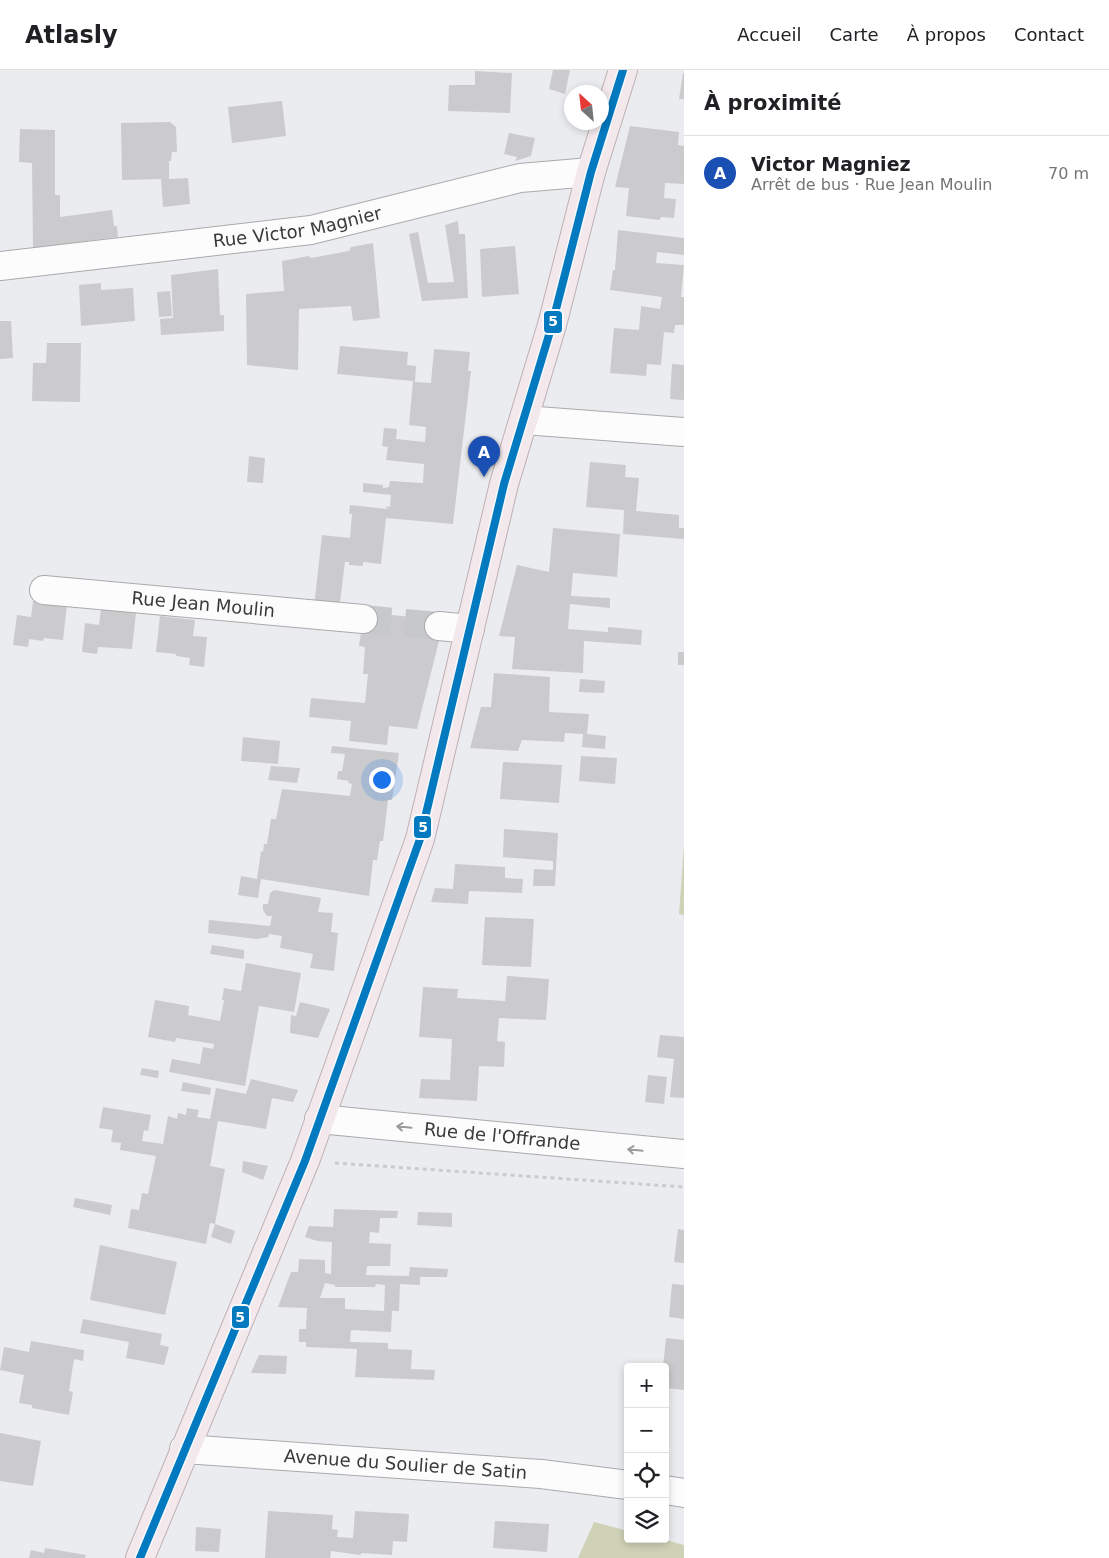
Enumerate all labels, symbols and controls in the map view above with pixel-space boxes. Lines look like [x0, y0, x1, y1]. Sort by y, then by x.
text: Atlasly [25, 21, 118, 49]
text: Accueil [737, 24, 802, 45]
text: Carte [830, 24, 879, 45]
text: À propos [907, 24, 986, 45]
text: Contact [1014, 24, 1084, 45]
north arrow [564, 85, 609, 130]
text: À proximité [704, 91, 841, 115]
text: Victor Magniez [751, 153, 911, 175]
text: A [714, 164, 726, 183]
text: 70 m [1048, 164, 1089, 183]
text: Arrêt de bus · Rue Jean Moulin [751, 175, 992, 194]
street label: Rue Victor Magnier [212, 202, 384, 251]
line badge: 5 [543, 310, 563, 334]
text: 5 [548, 313, 558, 329]
pin: A [468, 436, 500, 477]
street label: Rue Jean Moulin [131, 587, 276, 621]
your location [369, 767, 395, 793]
line badge: 5 [413, 815, 432, 839]
text: 5 [418, 819, 428, 835]
street label: Rue de l'Offrande [423, 1118, 581, 1154]
one-way arrow [396, 1122, 412, 1132]
one-way arrow [628, 1145, 644, 1154]
line badge: 5 [231, 1305, 250, 1329]
text: 5 [235, 1309, 245, 1325]
map controls [624, 1363, 669, 1543]
button: + [624, 1363, 669, 1408]
button: − [624, 1408, 669, 1453]
street label: Avenue du Soulier de Satin [283, 1445, 528, 1483]
button: locate [624, 1453, 669, 1498]
button: layers [624, 1498, 669, 1543]

